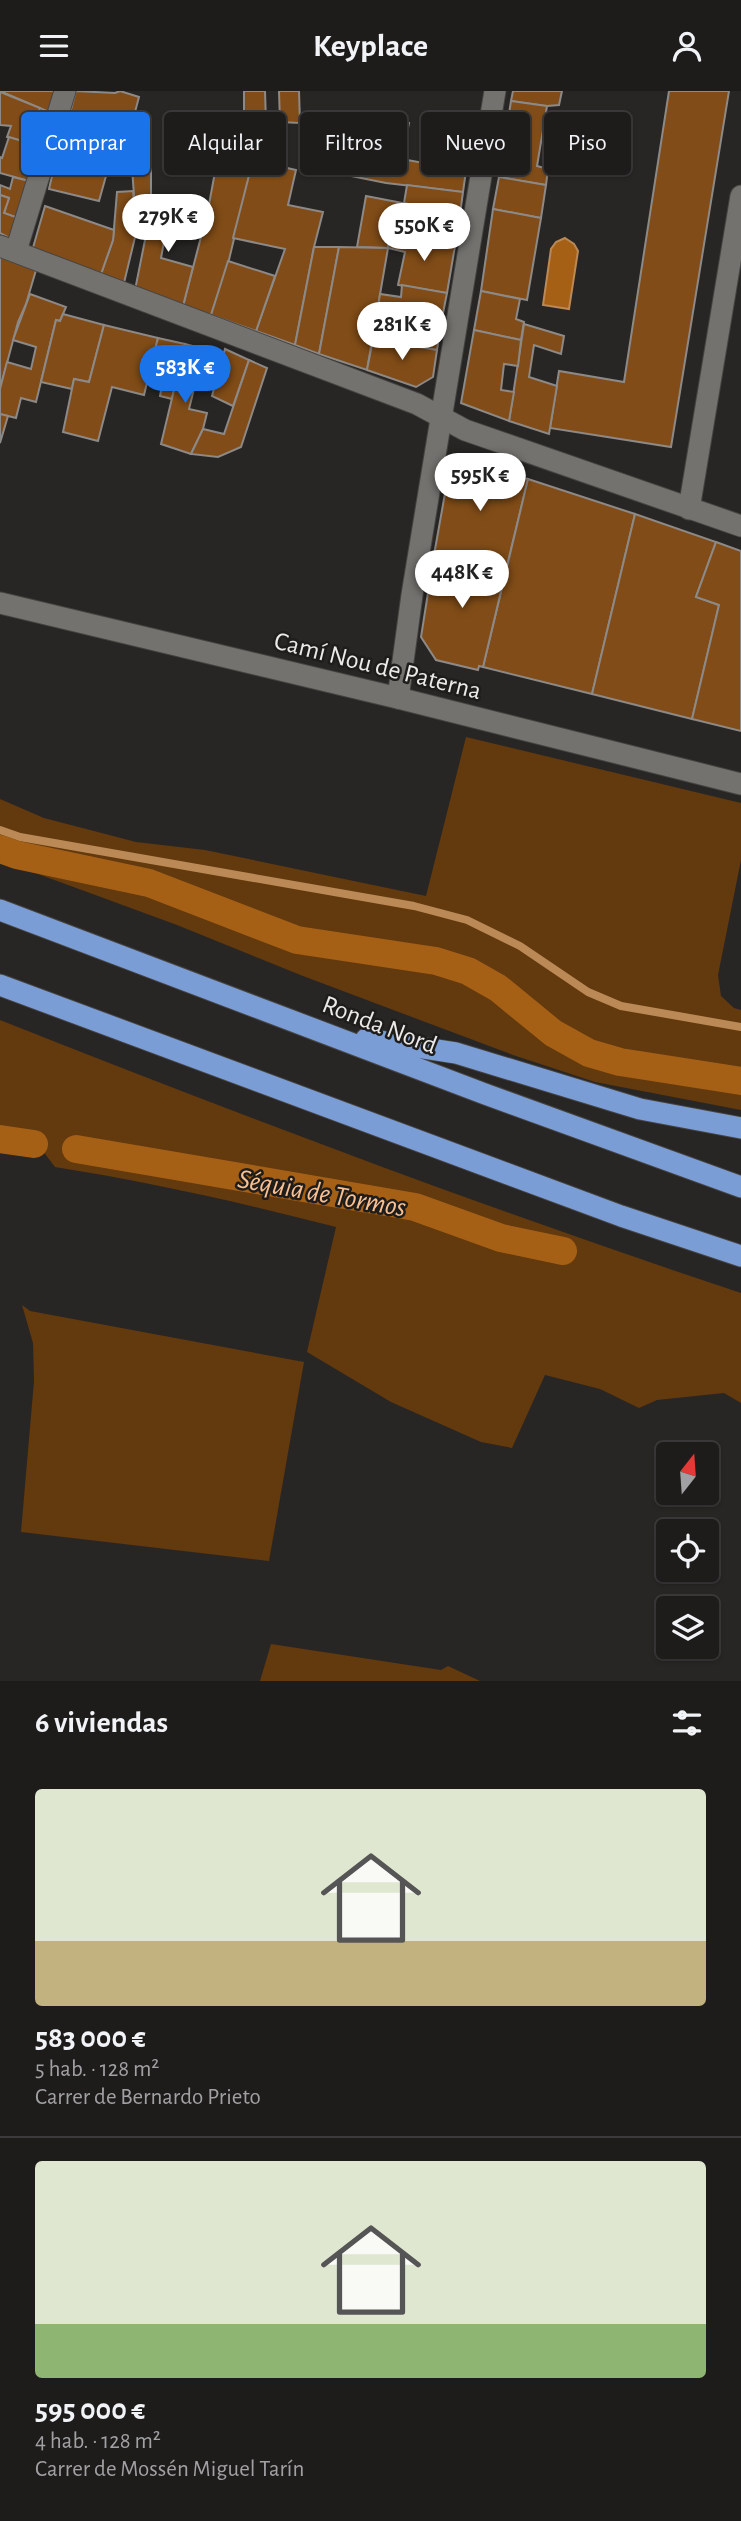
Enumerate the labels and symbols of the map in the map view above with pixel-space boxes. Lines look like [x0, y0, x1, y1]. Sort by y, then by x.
pin: 279K € [111, 195, 225, 254]
pin: 550K € [367, 204, 481, 263]
pin: 281K € [345, 303, 459, 362]
pin: 583K € [128, 345, 242, 405]
pin: 595K € [423, 453, 537, 513]
pin: 448K € [405, 551, 519, 610]
street label: Camí Nou de Paterna [271, 628, 484, 704]
street label: Ronda Nord [319, 991, 441, 1059]
water label: Séquia de Tormos [235, 1165, 408, 1223]
north arrow [656, 1442, 719, 1505]

